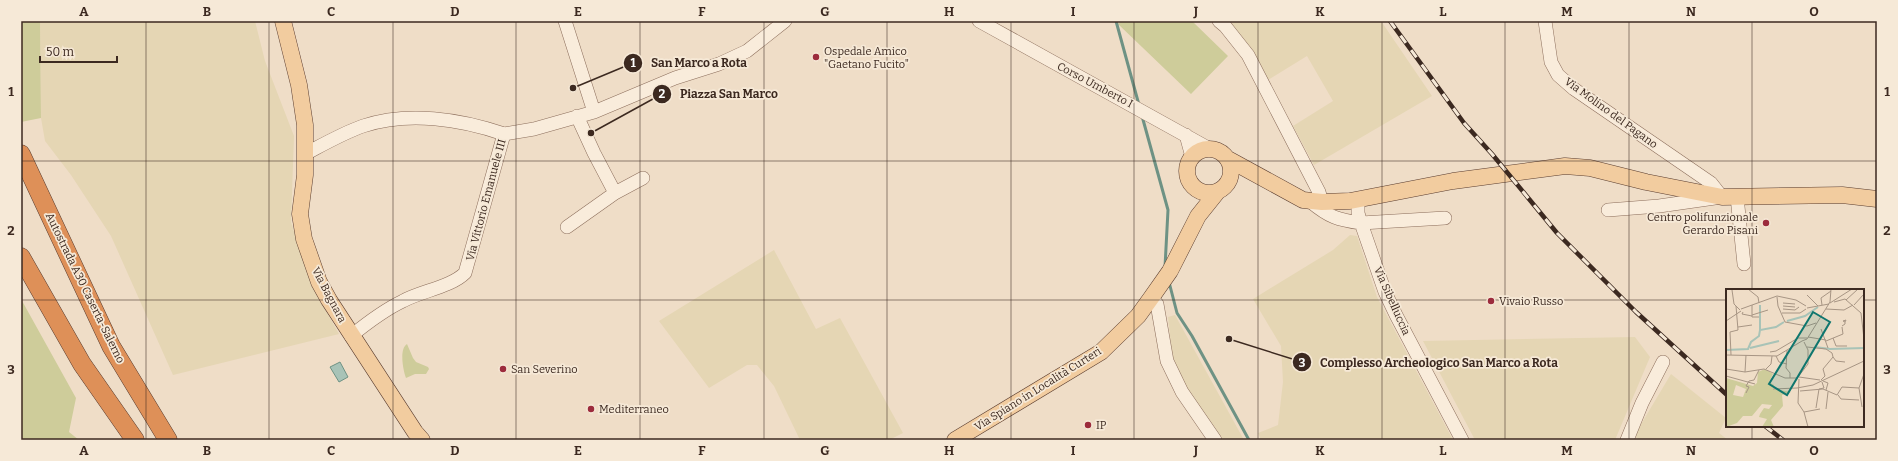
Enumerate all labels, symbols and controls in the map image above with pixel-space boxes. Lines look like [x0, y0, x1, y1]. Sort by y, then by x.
text: A [79, 4, 89, 19]
text: B [203, 4, 211, 19]
text: C [327, 4, 335, 19]
text: D [450, 4, 460, 19]
text: E [574, 4, 582, 19]
text: F [698, 4, 706, 19]
text: G [820, 4, 830, 19]
text: H [944, 4, 954, 19]
text: I [1071, 4, 1076, 19]
text: J [1193, 4, 1199, 19]
text: K [1315, 4, 1325, 19]
text: L [1439, 4, 1447, 19]
text: M [1561, 4, 1573, 19]
text: N [1686, 4, 1696, 19]
text: O [1809, 4, 1819, 19]
scale bar [40, 38, 117, 64]
text: 50 m [46, 45, 75, 59]
place label: Ospedale Amico "Gaetano Fucito" [824, 45, 909, 71]
callout: San Marco a Rota [623, 51, 755, 75]
marker: Ospedale Amico "Gaetano Fucito" [811, 52, 821, 62]
text: 1 [630, 56, 636, 70]
text: San Marco a Rota [651, 56, 747, 70]
street label: Corso Umberto I [1055, 60, 1135, 110]
street label: Via Molino del Pagano [1562, 75, 1660, 151]
callout: Piazza San Marco [652, 82, 786, 106]
text: 1 [8, 84, 14, 99]
text: 1 [1884, 84, 1890, 99]
text: 2 [659, 87, 666, 101]
text: Piazza San Marco [680, 87, 778, 101]
street label: Via Vittorio Emanuele III [463, 138, 509, 262]
street label: Autostrada A30 Caserta-Salerno [43, 211, 127, 365]
place label: Centro polifunzionale Gerardo Pisani [1647, 211, 1759, 237]
marker: Centro polifunzionale Gerardo Pisani [1761, 218, 1771, 228]
text: 2 [7, 223, 15, 238]
text: 2 [1883, 223, 1891, 238]
street label: Via Bagnara [309, 265, 349, 325]
street label: Via Sibelluccia [1371, 265, 1413, 337]
inset map [1726, 289, 1864, 427]
place label: Vivaio Russo [1499, 295, 1563, 308]
marker: Vivaio Russo [1486, 296, 1496, 306]
street label: Via Spiano in Località Curteri [972, 344, 1104, 433]
callout: Complesso Archeologico San Marco a Rota [1292, 350, 1566, 374]
text: 3 [1299, 356, 1306, 370]
text: Complesso Archeologico San Marco a Rota [1320, 356, 1558, 370]
text: 3 [7, 362, 15, 377]
text: 3 [1883, 362, 1891, 377]
place label: San Severino [511, 363, 578, 376]
marker: San Severino [498, 364, 508, 374]
place label: Mediterraneo [599, 403, 669, 416]
marker: Mediterraneo [586, 404, 596, 414]
place label: IP [1096, 419, 1107, 432]
marker: IP [1083, 420, 1093, 430]
text: A [79, 443, 89, 458]
text: B [203, 443, 211, 458]
text: C [327, 443, 335, 458]
text: D [450, 443, 460, 458]
text: E [574, 443, 582, 458]
text: F [698, 443, 706, 458]
text: G [820, 443, 830, 458]
text: H [944, 443, 954, 458]
text: I [1071, 443, 1076, 458]
text: J [1193, 443, 1199, 458]
text: K [1315, 443, 1325, 458]
text: L [1439, 443, 1447, 458]
text: M [1561, 443, 1573, 458]
text: N [1686, 443, 1696, 458]
text: O [1809, 443, 1819, 458]

